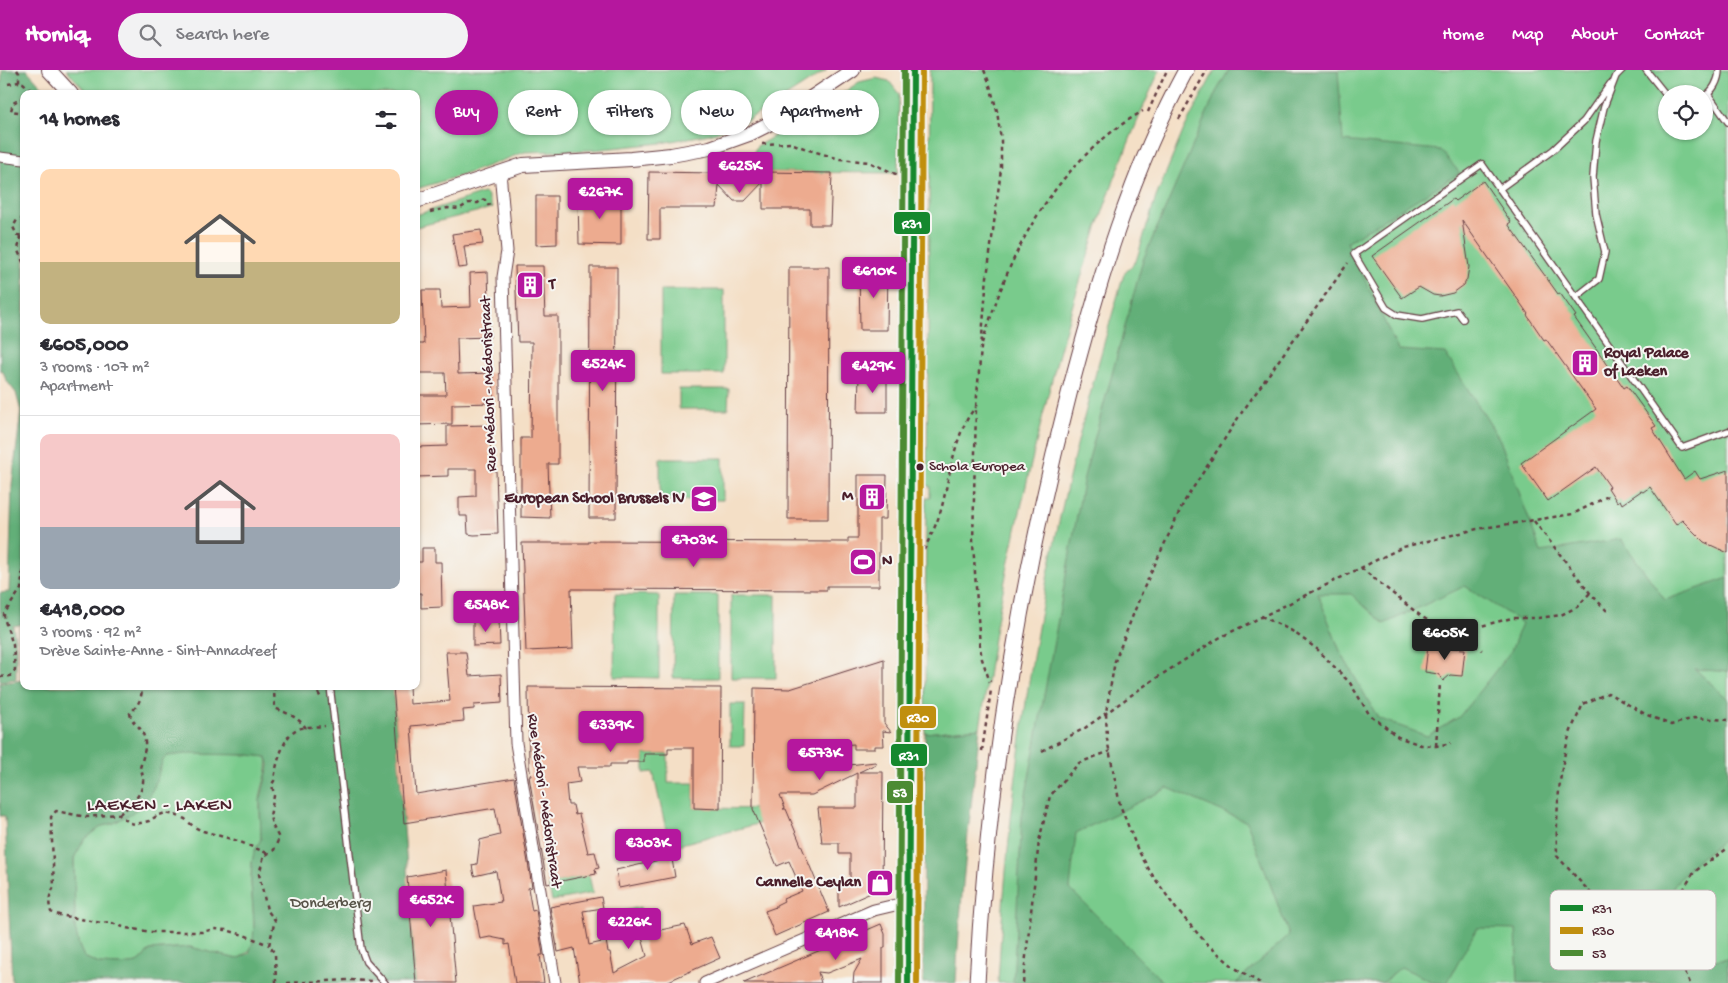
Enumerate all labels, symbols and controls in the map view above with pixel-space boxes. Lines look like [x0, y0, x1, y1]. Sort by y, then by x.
search box [118, 13, 468, 58]
text: Homiq [25, 21, 88, 50]
icon: search [136, 21, 164, 49]
text: Search here [176, 24, 269, 47]
text: Home [1442, 25, 1484, 46]
text: Map [1512, 25, 1543, 46]
text: About [1571, 25, 1617, 46]
text: Contact [1645, 25, 1703, 46]
map controls [1658, 85, 1713, 140]
button: locate [1658, 85, 1713, 140]
chip: Buy [435, 90, 498, 135]
chip: Rent [508, 90, 578, 135]
chip: Filters [588, 90, 671, 135]
chip: New [681, 90, 752, 135]
chip: Apartment [762, 90, 879, 135]
icon: filters [372, 106, 400, 134]
text: 14 homes [40, 108, 119, 133]
pin: €625K [705, 152, 775, 194]
text: €625K [719, 158, 761, 177]
pin: €267K [565, 178, 635, 220]
text: €267K [579, 184, 621, 203]
icon: home [175, 201, 265, 291]
line badge: R31 [893, 211, 931, 235]
text: R31 [901, 217, 922, 234]
pin: €610K [839, 256, 909, 299]
text: €610K [853, 263, 895, 282]
building icon: T [515, 270, 545, 300]
place label: T [547, 276, 557, 295]
street label: Rue Médori - Médoristraat [477, 295, 503, 472]
text: €605,000 [40, 334, 128, 359]
place label: Royal Palace of Laeken [1603, 345, 1689, 382]
building icon: Royal Palace of Laeken [1570, 348, 1600, 378]
pin: €524K [568, 350, 638, 392]
pin: €429K [838, 352, 908, 394]
text: €524K [582, 356, 624, 375]
text: €429K [852, 358, 894, 377]
text: 3 rooms · 107 m² [40, 359, 150, 378]
text: Apartment [40, 378, 112, 397]
place label: Schola Europea [929, 458, 1026, 476]
marker: Schola Europea [915, 462, 925, 472]
icon: home [175, 467, 265, 557]
building icon: M [857, 482, 887, 512]
school or university icon: European School Brussels IV [689, 484, 719, 514]
place label: M [842, 488, 854, 507]
place label: European School Brussels IV [504, 490, 685, 509]
pin: €703K [659, 526, 729, 568]
text: €703K [672, 532, 716, 551]
sports icon: N [848, 547, 878, 577]
place label: N [882, 553, 893, 572]
pin: €548K [451, 590, 521, 633]
text: €548K [464, 597, 508, 616]
text: €418,000 [40, 599, 125, 624]
pin: €605K [1410, 618, 1480, 661]
text: 3 rooms · 92 m² [40, 624, 142, 643]
text: €605K [1423, 625, 1467, 644]
text: Drève Sainte-Anne - Sint-Annadreef [40, 643, 276, 662]
line badge: R30 [899, 705, 937, 729]
pin: €339K [576, 710, 646, 753]
text: R30 [906, 711, 929, 728]
street label: Rue Médori - Médoristraat [521, 713, 565, 891]
text: €339K [590, 717, 632, 736]
pin: €573K [785, 738, 855, 781]
line badge: R31 [890, 743, 928, 767]
text: €573K [798, 745, 842, 764]
text: R31 [898, 749, 919, 766]
line badge: 53 [886, 780, 914, 804]
text: 53 [893, 786, 907, 803]
district label: LAEKEN - LAKEN [87, 795, 233, 818]
pin: €303K [613, 828, 683, 871]
text: €303K [626, 835, 670, 854]
shop icon: Cannelle Ceylan [865, 868, 895, 898]
place label: Cannelle Ceylan [755, 874, 861, 893]
pin: €652K [396, 886, 466, 928]
legend [1550, 890, 1716, 970]
text: €652K [410, 892, 452, 911]
park label: Donderberg [289, 895, 372, 914]
text: R31 [1592, 902, 1612, 919]
pin: €226K [594, 908, 664, 950]
text: €226K [608, 914, 650, 933]
pin: €418K [801, 918, 871, 961]
text: R30 [1592, 924, 1615, 941]
text: €418K [815, 925, 857, 944]
text: 53 [1592, 947, 1607, 964]

